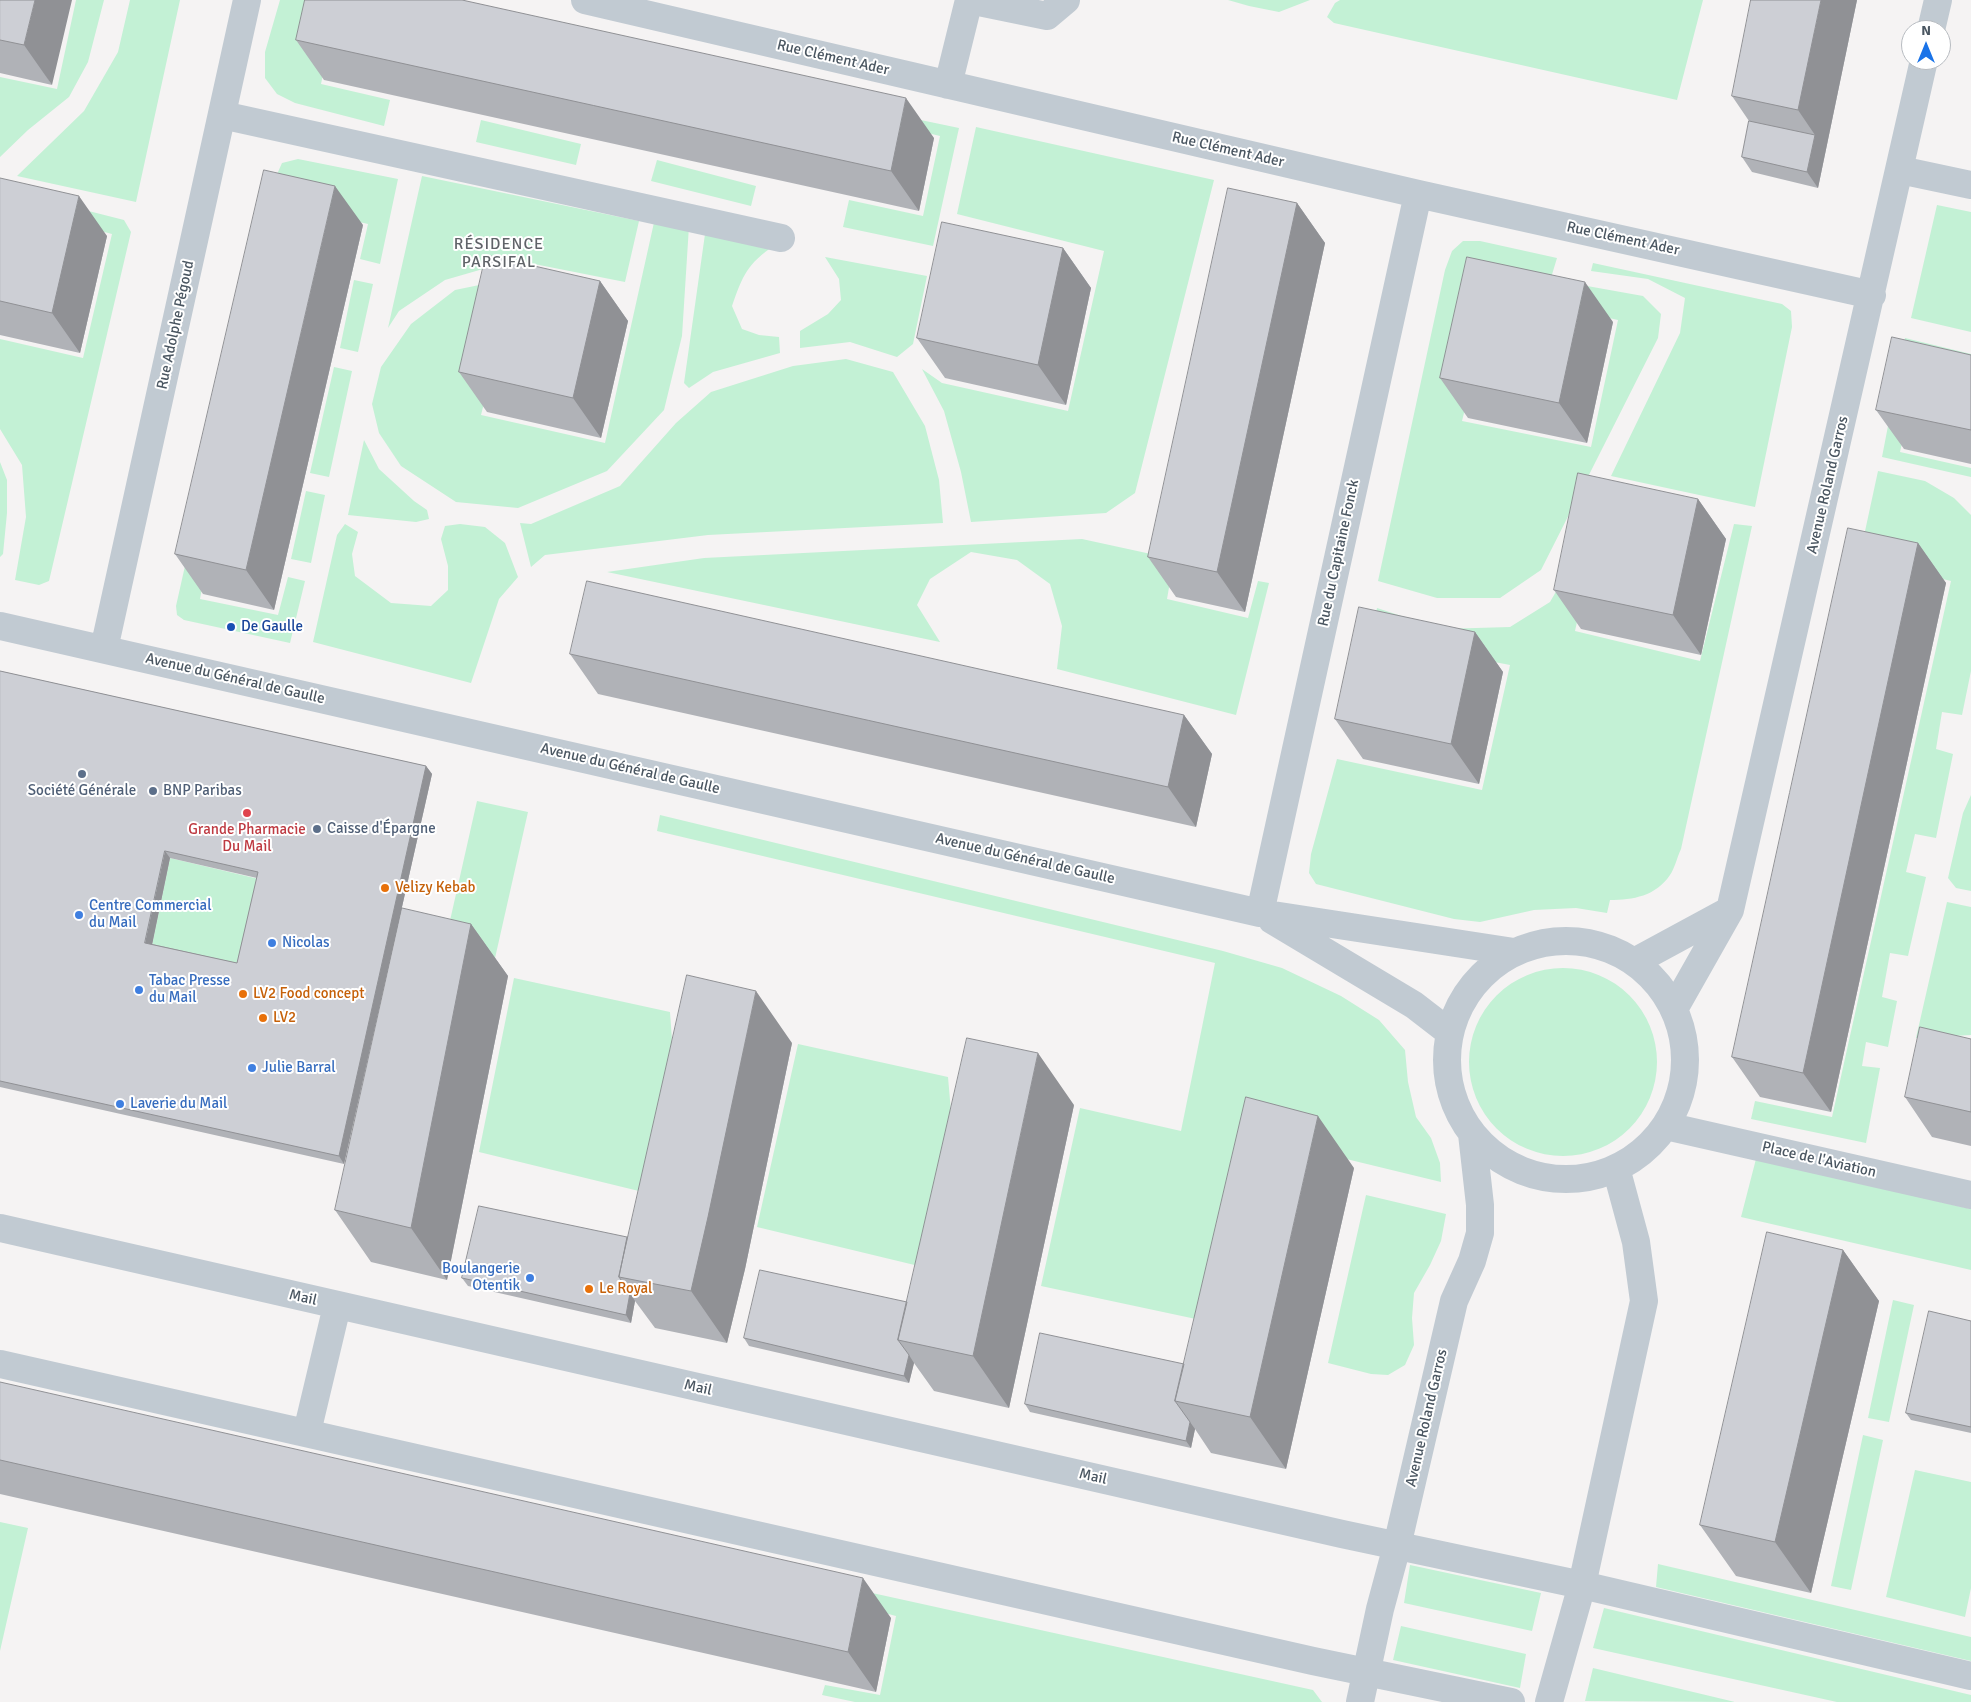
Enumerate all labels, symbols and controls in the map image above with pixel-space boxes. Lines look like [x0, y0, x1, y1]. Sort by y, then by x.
north arrow [1901, 20, 1951, 70]
text: N [1921, 22, 1931, 39]
street label: Rue Clément Ader [775, 36, 891, 80]
street label: Rue Clément Ader [1170, 128, 1286, 172]
street label: Rue Clément Ader [1565, 218, 1681, 260]
district label: RÉSIDENCE PARSIFAL [453, 235, 545, 273]
street label: Rue Adolphe Pégoud [154, 259, 198, 391]
street label: Avenue Roland Garros [1803, 414, 1853, 556]
street label: Rue du Capitaine Fonck [1315, 478, 1363, 628]
place label: De Gaulle [241, 618, 303, 636]
marker: De Gaulle [225, 621, 237, 633]
street label: Avenue du Général de Gaulle [144, 650, 326, 708]
street label: Avenue du Général de Gaulle [539, 740, 721, 798]
marker: Société Générale [76, 768, 88, 780]
place label: Société Générale [28, 782, 136, 800]
place label: BNP Paribas [163, 782, 242, 800]
marker: BNP Paribas [147, 785, 159, 797]
marker: Grande Pharmacie Du Mail [241, 807, 253, 819]
place label: Caisse d'Épargne [327, 820, 436, 838]
place label: Grande Pharmacie Du Mail [188, 821, 306, 856]
marker: Caisse d'Épargne [311, 823, 323, 835]
street label: Avenue du Général de Gaulle [934, 830, 1116, 888]
place label: Velizy Kebab [395, 879, 475, 897]
marker: Velizy Kebab [379, 882, 391, 894]
place label: Centre Commercial du Mail [89, 897, 212, 932]
marker: Centre Commercial du Mail [73, 909, 85, 921]
place label: Nicolas [282, 934, 330, 952]
marker: Nicolas [266, 937, 278, 949]
place label: Tabac Presse du Mail [149, 972, 230, 1007]
marker: Tabac Presse du Mail [133, 984, 145, 996]
place label: LV2 Food concept [253, 985, 364, 1003]
marker: LV2 Food concept [237, 988, 249, 1000]
place label: LV2 [273, 1009, 296, 1027]
marker: LV2 [257, 1012, 269, 1024]
place label: Julie Barral [262, 1059, 336, 1077]
marker: Julie Barral [246, 1062, 258, 1074]
place label: Laverie du Mail [130, 1095, 228, 1113]
marker: Laverie du Mail [114, 1098, 126, 1110]
street label: Place de l'Aviation [1760, 1138, 1878, 1182]
place label: Boulangerie Otentik [442, 1260, 520, 1295]
marker: Boulangerie Otentik [524, 1272, 536, 1284]
place label: Le Royal [599, 1280, 652, 1298]
marker: Le Royal [583, 1283, 595, 1295]
street label: Mail [287, 1286, 319, 1310]
street label: Avenue Roland Garros [1402, 1347, 1452, 1489]
street label: Mail [682, 1376, 714, 1400]
street label: Mail [1077, 1465, 1109, 1489]

